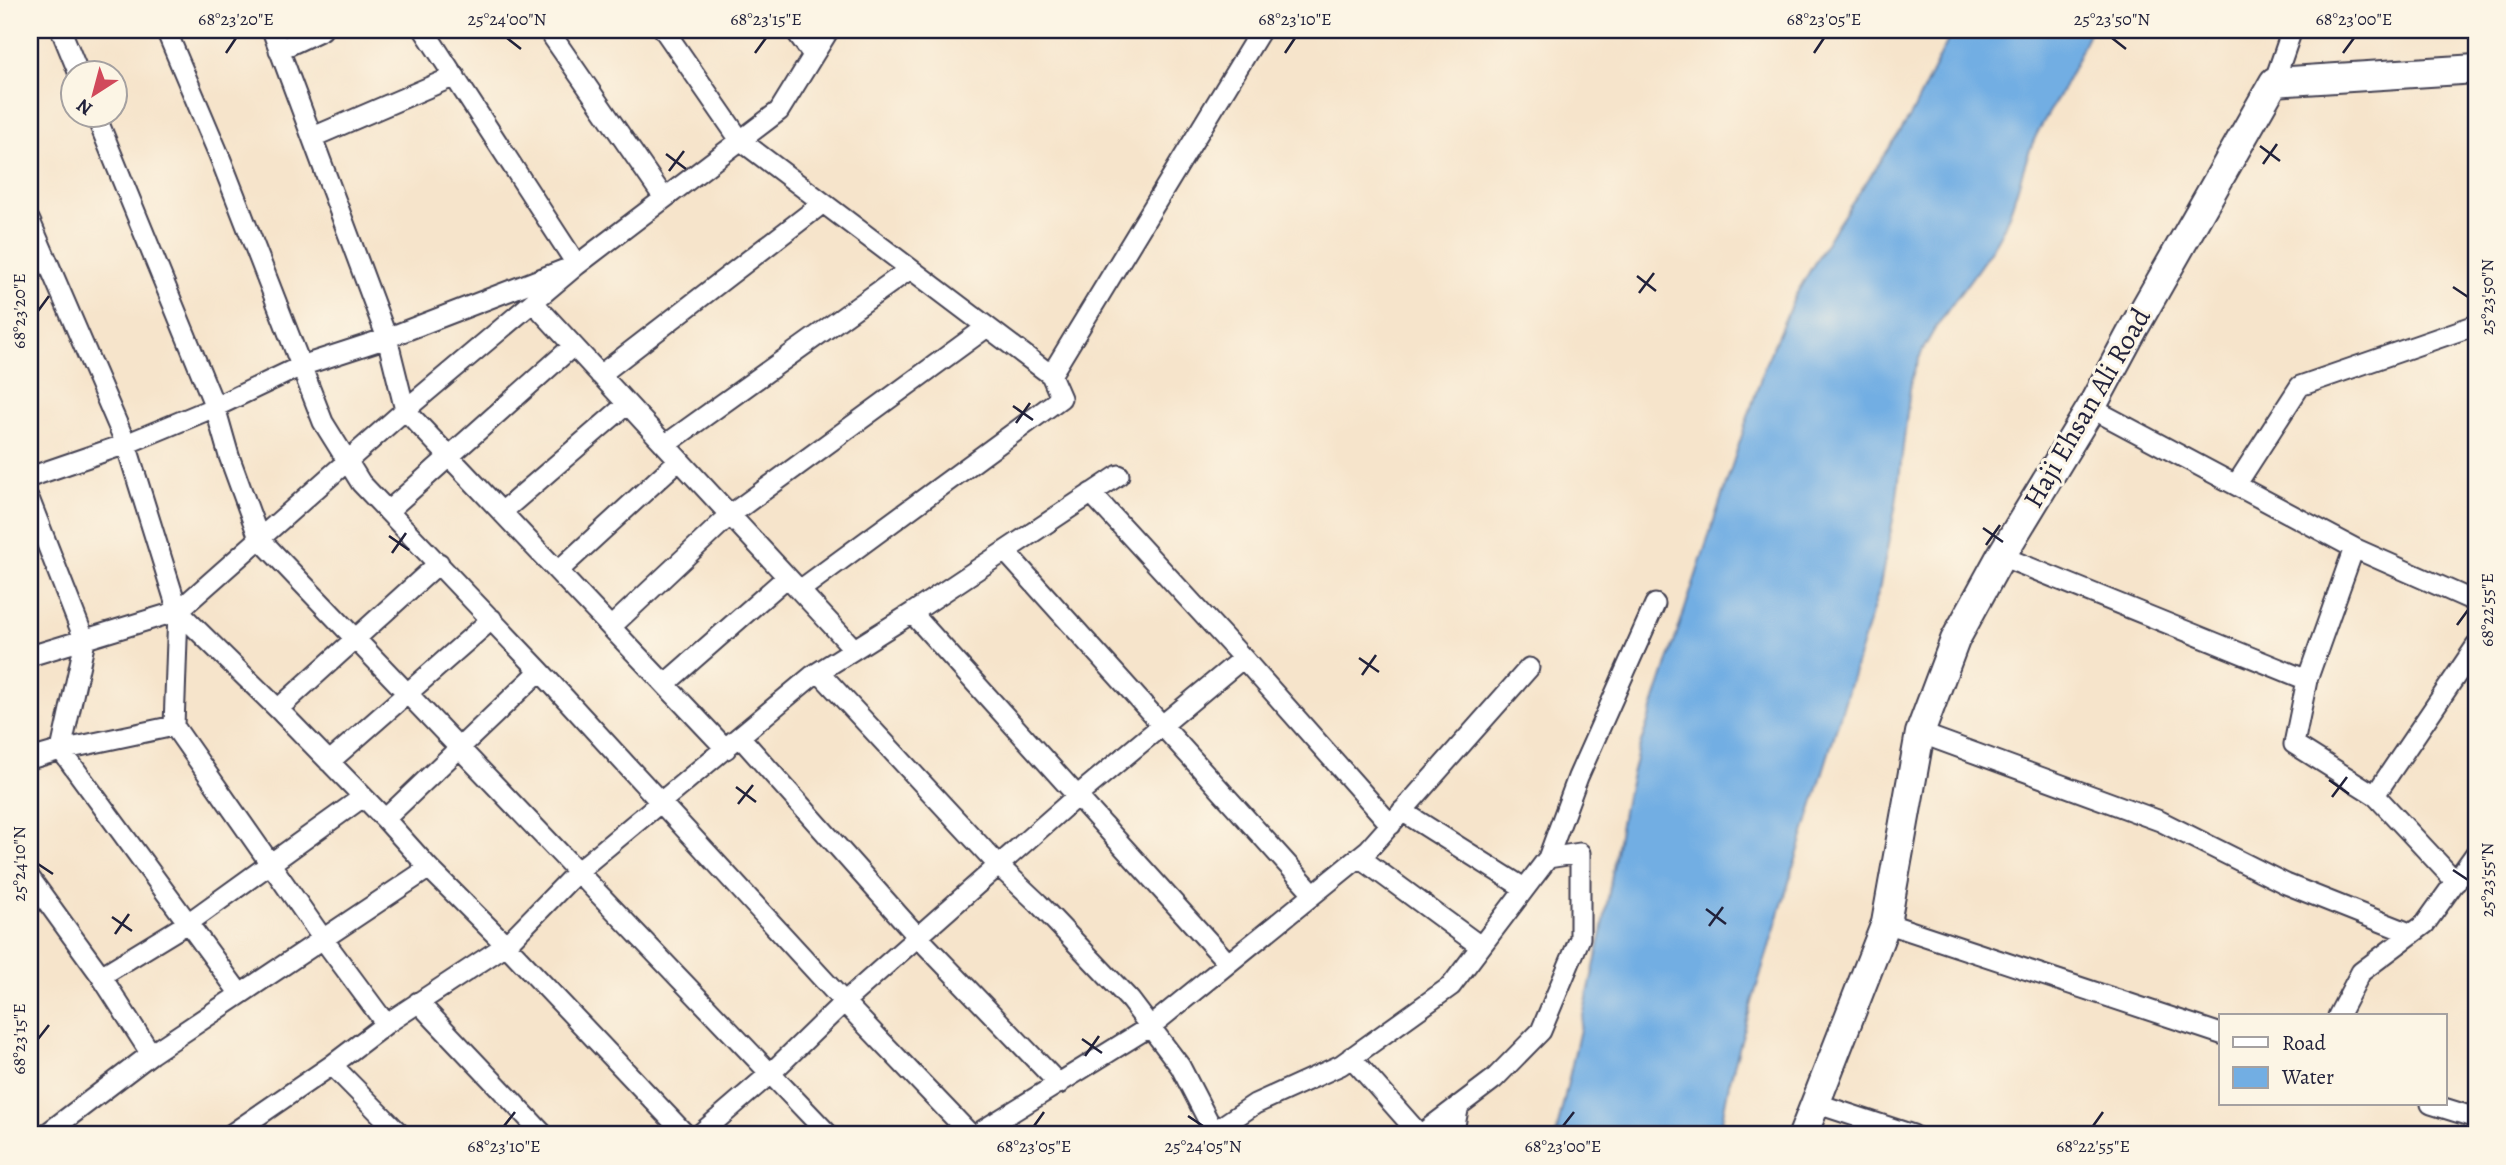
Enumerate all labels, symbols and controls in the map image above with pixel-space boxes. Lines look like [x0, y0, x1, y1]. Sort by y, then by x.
text: 68°23'20"E [198, 7, 274, 31]
text: 25°24'00"N [467, 7, 547, 31]
text: 68°23'15"E [730, 7, 802, 31]
text: 68°23'10"E [1258, 7, 1332, 31]
text: 68°23'05"E [1786, 7, 1862, 31]
text: 25°23'50"N [2074, 7, 2150, 31]
text: 68°23'00"E [2316, 7, 2392, 31]
north arrow [60, 60, 130, 130]
text: N [71, 92, 98, 122]
text: 25°23'50"N [2475, 259, 2499, 335]
text: 68°23'20"E [7, 273, 31, 349]
street label: Haji Ehsan Ali Road [2014, 300, 2160, 515]
text: 68°22'55"E [2475, 573, 2499, 647]
text: 25°24'10"N [7, 826, 31, 902]
text: 25°23'55"N [2475, 843, 2499, 917]
text: 68°23'15"E [7, 1003, 31, 1075]
legend [2219, 1014, 2446, 1106]
text: Road [2282, 1029, 2326, 1057]
text: Water [2281, 1063, 2334, 1091]
text: 68°23'10"E [467, 1134, 541, 1158]
text: 68°23'05"E [996, 1134, 1072, 1158]
text: 25°24'05"N [1164, 1134, 1242, 1158]
text: 68°23'00"E [1525, 1134, 1601, 1158]
text: 68°22'55"E [2056, 1134, 2130, 1158]

